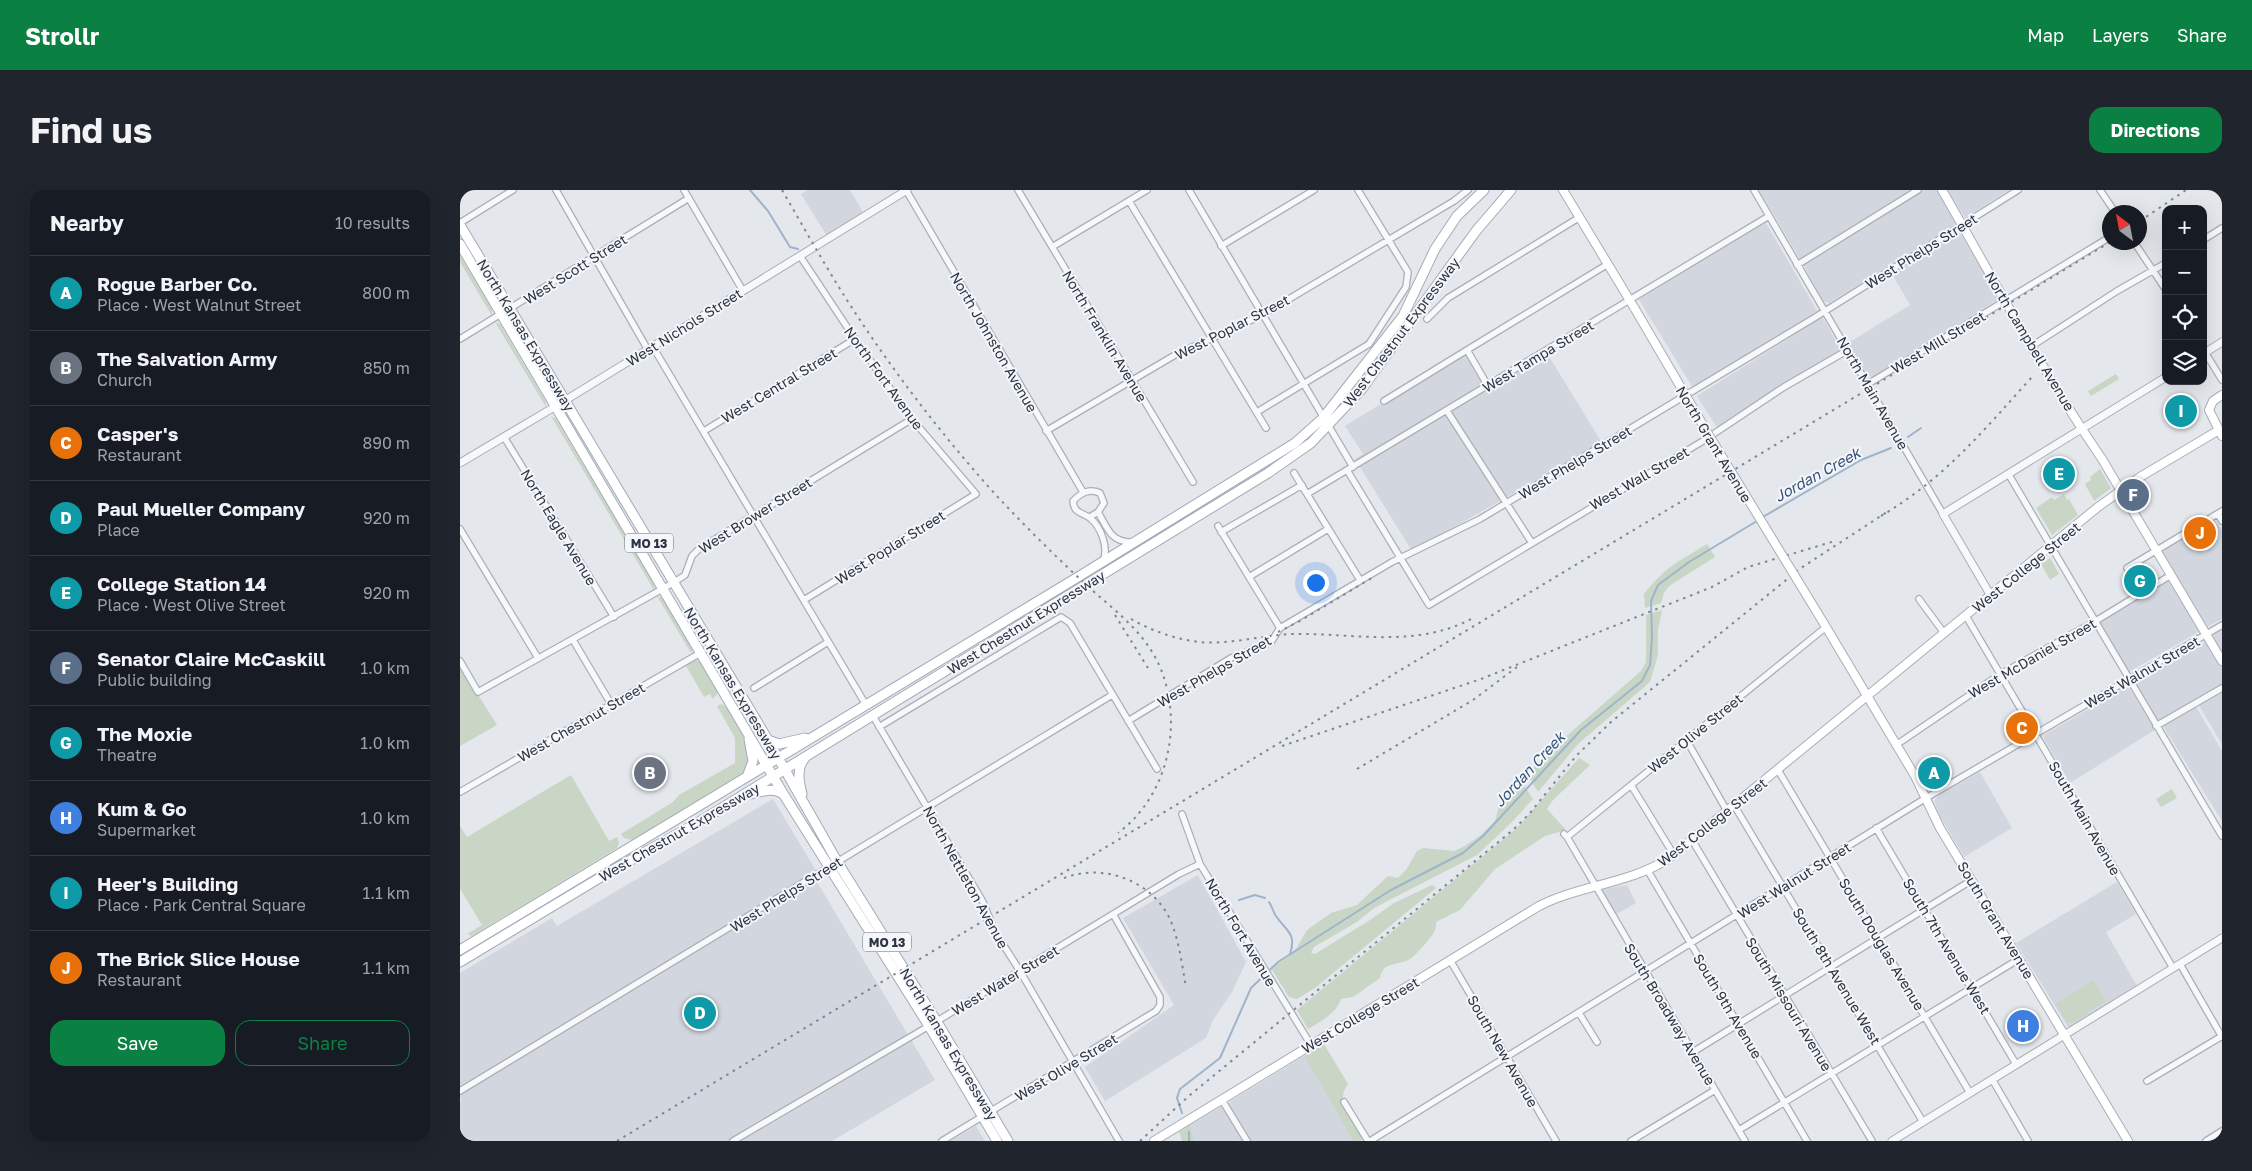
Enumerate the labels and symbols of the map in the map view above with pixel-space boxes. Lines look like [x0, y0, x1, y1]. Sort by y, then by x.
north arrow [2102, 205, 2147, 250]
street label: West Phelps Street [1862, 210, 1980, 292]
street label: West Scott Street [520, 230, 630, 308]
street label: West Chestnut Expressway [1339, 254, 1463, 410]
street label: North Kansas Expressway [474, 256, 578, 414]
street label: North Franklin Avenue [1059, 267, 1151, 405]
street label: North Campbell Avenue [1982, 268, 2078, 414]
street label: North Johnston Avenue [947, 269, 1041, 415]
street label: West Nichols Street [623, 284, 745, 370]
street label: West Poplar Street [1172, 291, 1292, 363]
street label: West Mill Street [1888, 307, 1988, 377]
street label: West Tampa Street [1479, 316, 1597, 396]
street label: North Fort Avenue [841, 323, 927, 433]
street label: North Main Avenue [1834, 333, 1912, 453]
street label: West Central Street [718, 344, 840, 426]
street label: North Grant Avenue [1673, 383, 1755, 505]
pin: I [2165, 392, 2197, 430]
street label: West Phelps Street [1515, 422, 1635, 502]
water label: Jordan Creek [1771, 442, 1864, 505]
street label: West Wall Street [1586, 443, 1692, 513]
pin: E [2043, 455, 2075, 493]
street label: North Eagle Avenue [518, 466, 600, 588]
street label: West Brower Street [695, 473, 815, 557]
pin: F [2117, 476, 2149, 514]
street label: West Poplar Street [832, 506, 948, 588]
pin: J [2184, 514, 2216, 552]
street label: West College Street [1969, 518, 2083, 616]
road number: MO 13 [625, 533, 673, 552]
pin: G [2124, 562, 2156, 600]
street label: West Chestnut Expressway [944, 566, 1108, 678]
your location [1303, 570, 1329, 596]
street label: North Kansas Expressway [681, 604, 785, 762]
street label: West McDaniel Street [1965, 614, 2099, 702]
street label: West Phelps Street [1154, 631, 1274, 711]
street label: West Walnut Street [2081, 632, 2203, 712]
street label: West Chestnut Street [514, 679, 648, 765]
street label: West Olive Street [1644, 690, 1746, 776]
pin: C [2006, 709, 2038, 747]
water label: Jordan Creek [1490, 727, 1569, 810]
pin: B [634, 754, 666, 792]
pin: A [1918, 754, 1950, 792]
street label: South Main Avenue [2045, 758, 2125, 878]
street label: West College Street [1654, 774, 1770, 870]
street label: West Chestnut Expressway [596, 779, 762, 885]
street label: North Nettleton Avenue [920, 803, 1012, 951]
street label: West Walnut Street [1734, 838, 1854, 922]
street label: West Phelps Street [727, 853, 845, 935]
street label: South Grant Avenue [1954, 858, 2038, 982]
street label: North Fort Avenue [1202, 875, 1280, 989]
street label: South Douglas Avenue [1836, 875, 1928, 1013]
street label: South 7th Avenue West [1900, 875, 1994, 1017]
street label: South 8th Avenue West [1789, 904, 1885, 1048]
road number: MO 13 [863, 932, 911, 952]
street label: South Missouri Avenue [1742, 934, 1836, 1074]
street label: South Broadway Avenue [1621, 940, 1719, 1088]
street label: West Water Street [948, 941, 1062, 1019]
street label: South 9th Avenue [1690, 951, 1766, 1061]
street label: North Kansas Expressway [897, 965, 1001, 1123]
street label: West College Street [1298, 973, 1422, 1057]
street label: South New Avenue [1464, 992, 1542, 1110]
pin: D [684, 994, 716, 1032]
pin: H [2007, 1007, 2039, 1045]
street label: West Olive Street [1012, 1030, 1120, 1104]

